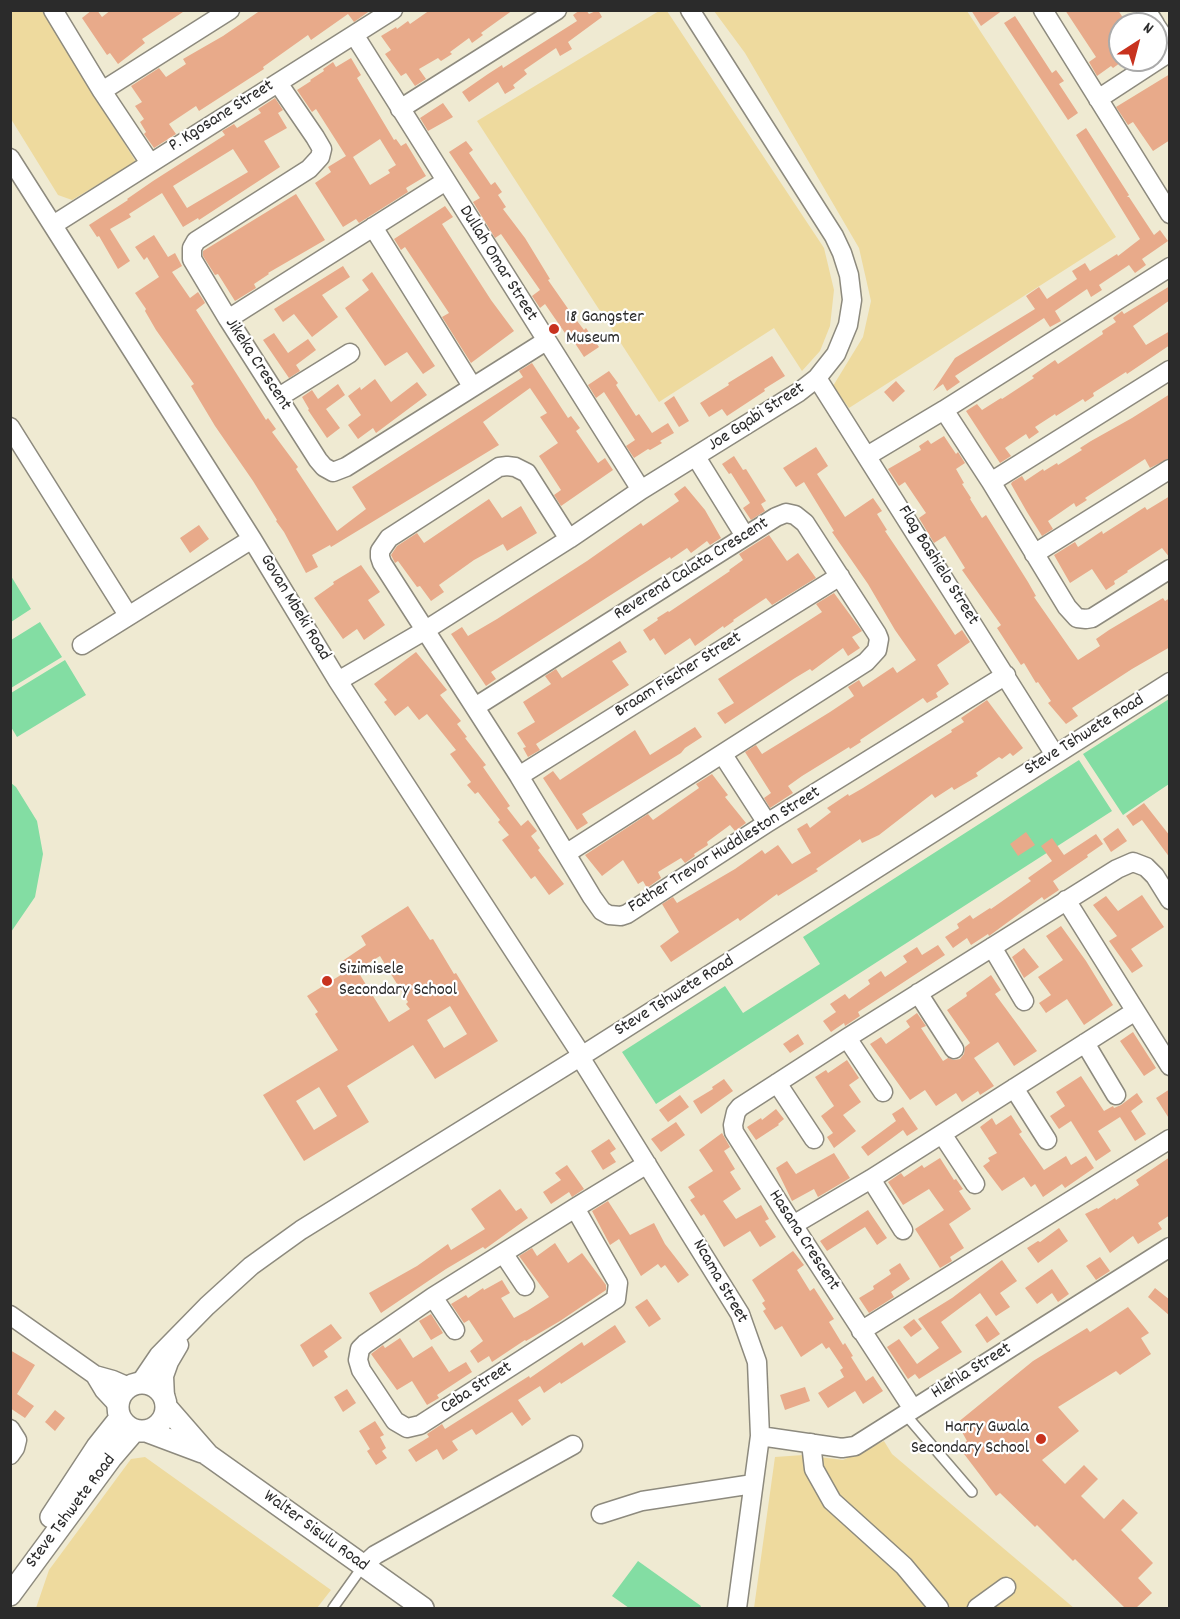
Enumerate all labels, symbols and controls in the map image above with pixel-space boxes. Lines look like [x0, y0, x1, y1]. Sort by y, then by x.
north arrow [1108, 12, 1168, 72]
text: N [1138, 17, 1158, 40]
street label: P. Kgosane Street [166, 76, 278, 158]
street label: Dullah Omar Street [453, 202, 541, 326]
place label: 18 Gangster Museum [566, 308, 644, 350]
street label: Jikeka Crescent [219, 315, 295, 415]
marker: 18 Gangster Museum [547, 322, 561, 336]
street label: Joe Gqabi Street [705, 379, 809, 457]
street label: Flag Bashielo Street [892, 502, 982, 630]
street label: Reverend Calata Crescent [611, 514, 773, 626]
street label: Govan Mbeki Road [254, 551, 334, 665]
street label: Braam Fischer Street [612, 628, 746, 724]
street label: Steve Tshwete Road [1021, 691, 1149, 781]
street label: Father Trevor Huddleston Street [625, 783, 825, 919]
street label: Steve Tshwete Road [611, 952, 739, 1042]
place label: Sizimisele Secondary School [339, 960, 457, 1002]
marker: Sizimisele Secondary School [320, 974, 334, 988]
street label: Hasana Crescent [762, 1187, 844, 1295]
street label: Ncama Street [686, 1236, 752, 1328]
street label: Hlehla Street [928, 1339, 1016, 1405]
street label: Ceba Street [437, 1358, 517, 1420]
place label: Harry Gwala Secondary School [911, 1418, 1029, 1460]
marker: Harry Gwala Secondary School [1034, 1432, 1048, 1446]
street label: Steve Tshwete Road [22, 1451, 122, 1573]
street label: Walter Sisulu Road [258, 1487, 372, 1577]

